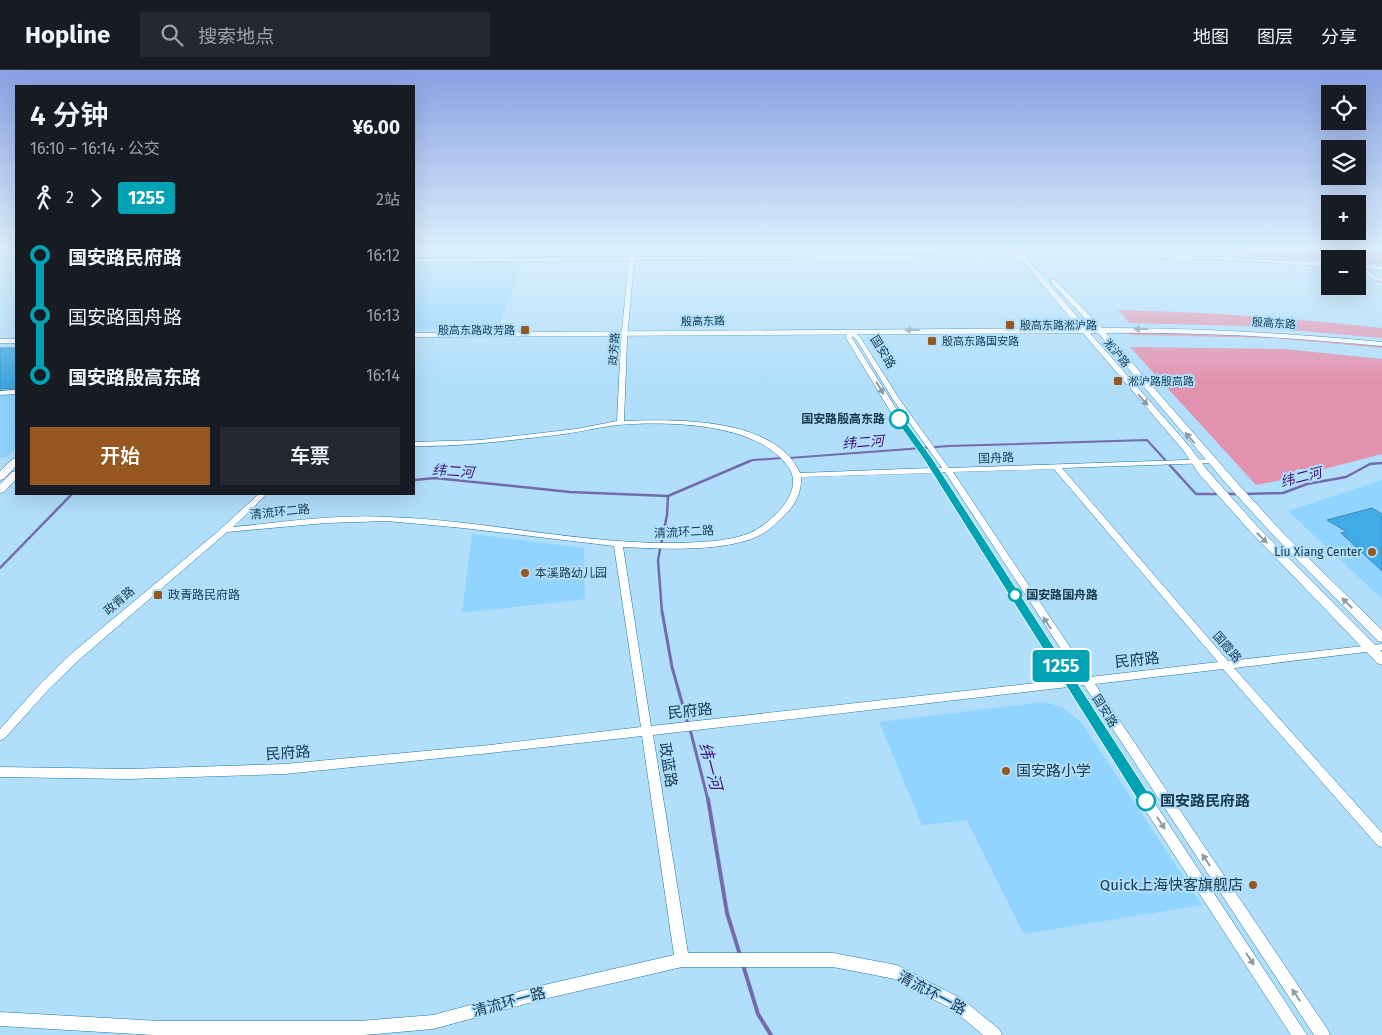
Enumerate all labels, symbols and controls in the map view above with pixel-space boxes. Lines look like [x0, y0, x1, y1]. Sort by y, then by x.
search box [140, 12, 490, 57]
text: Hopline [25, 21, 110, 49]
icon: search [158, 21, 186, 49]
text: 搜索地点 [198, 25, 274, 48]
text: 地图 [1193, 26, 1229, 48]
text: 图层 [1257, 26, 1293, 48]
text: 分享 [1321, 26, 1357, 48]
map controls [1321, 85, 1366, 295]
button: locate [1321, 85, 1366, 130]
text: 4 分钟 [30, 99, 108, 132]
text: ¥6.00 [353, 116, 400, 139]
text: 16:10 – 16:14 · 公交 [30, 139, 160, 158]
button: layers [1321, 140, 1366, 185]
icon: walk [30, 184, 58, 212]
icon: forward [82, 184, 110, 212]
text: 1255 [128, 187, 165, 209]
text: 2 [66, 188, 74, 207]
text: 2站 [376, 190, 400, 209]
button: + [1321, 195, 1366, 240]
text: 国安路民府路 [68, 246, 182, 269]
text: 16:12 [366, 246, 400, 265]
button: − [1321, 250, 1366, 295]
text: 国安路国舟路 [68, 306, 182, 329]
text: 16:13 [366, 306, 400, 325]
street label: 殷高东路 [681, 315, 725, 328]
street label: 殷高东路 [1252, 315, 1296, 332]
marker: 殷高东路淞沪路 [1004, 319, 1016, 331]
place label: 殷高东路淞沪路 [1020, 319, 1097, 332]
place label: 殷高东路政芳路 [438, 324, 515, 337]
marker: 殷高东路政芳路 [519, 324, 531, 336]
one-way arrow [1133, 325, 1149, 333]
one-way arrow [904, 326, 920, 334]
street label: 政芳路 [607, 332, 622, 366]
street label: 国安路 [868, 333, 898, 371]
marker: 殷高东路国安路 [926, 335, 938, 347]
place label: 殷高东路国安路 [942, 335, 1019, 348]
street label: 淞沪路 [1101, 337, 1132, 370]
text: 国安路殷高东路 [68, 366, 201, 389]
text: 16:14 [366, 366, 400, 385]
marker: 淞沪路殷高路 [1112, 375, 1124, 387]
place label: 淞沪路殷高路 [1128, 375, 1194, 388]
one-way arrow [876, 381, 885, 395]
one-way arrow [1137, 394, 1149, 406]
marker: 国安路殷高东路 [889, 409, 909, 429]
place label: 国安路殷高东路 [801, 412, 885, 426]
button: 开始 [30, 427, 210, 485]
button: 车票 [220, 427, 400, 485]
water label: 纬二河 [841, 432, 888, 452]
one-way arrow [1185, 432, 1196, 445]
street label: 国舟路 [978, 450, 1014, 466]
water label: 纬二河 [431, 462, 477, 482]
water label: 纬二河 [1279, 463, 1326, 491]
street label: 清流环二路 [249, 502, 311, 522]
street label: 清流环二路 [654, 523, 714, 541]
one-way arrow [1256, 532, 1268, 544]
place label: Liu Xiang Center [1274, 545, 1362, 559]
marker: Liu Xiang Center [1366, 546, 1378, 558]
place label: 本溪路幼儿园 [535, 566, 607, 580]
marker: 本溪路幼儿园 [519, 567, 531, 579]
street label: 政青路 [101, 584, 137, 618]
place label: 政青路民府路 [168, 588, 240, 602]
marker: 国安路国舟路 [1008, 588, 1022, 602]
place label: 国安路国舟路 [1026, 588, 1098, 602]
marker: 政青路民府路 [152, 589, 164, 601]
one-way arrow [1342, 597, 1354, 609]
one-way arrow [1043, 616, 1052, 629]
street label: 国霞路 [1210, 629, 1244, 665]
street label: 民府路 [1114, 649, 1160, 671]
line badge: 1255 [1026, 650, 1096, 682]
text: 1255 [1043, 655, 1079, 677]
street label: 国安路 [1090, 692, 1120, 730]
street label: 民府路 [667, 700, 713, 722]
water label: 纬一河 [695, 740, 727, 795]
street label: 政蓝路 [656, 741, 680, 789]
street label: 民府路 [265, 742, 311, 764]
place label: 国安路小学 [1016, 762, 1091, 780]
marker: 国安路小学 [1000, 765, 1012, 777]
marker: 国安路民府路 [1136, 791, 1156, 811]
place label: 国安路民府路 [1160, 792, 1250, 810]
one-way arrow [1156, 817, 1165, 830]
one-way arrow [1201, 853, 1211, 866]
place label: Quick上海快客旗舰店 [1100, 876, 1243, 894]
marker: Quick上海快客旗舰店 [1247, 879, 1259, 891]
one-way arrow [1245, 952, 1255, 966]
street label: 清流环一路 [895, 967, 969, 1019]
street label: 清流环一路 [470, 984, 548, 1020]
one-way arrow [1291, 988, 1301, 1001]

